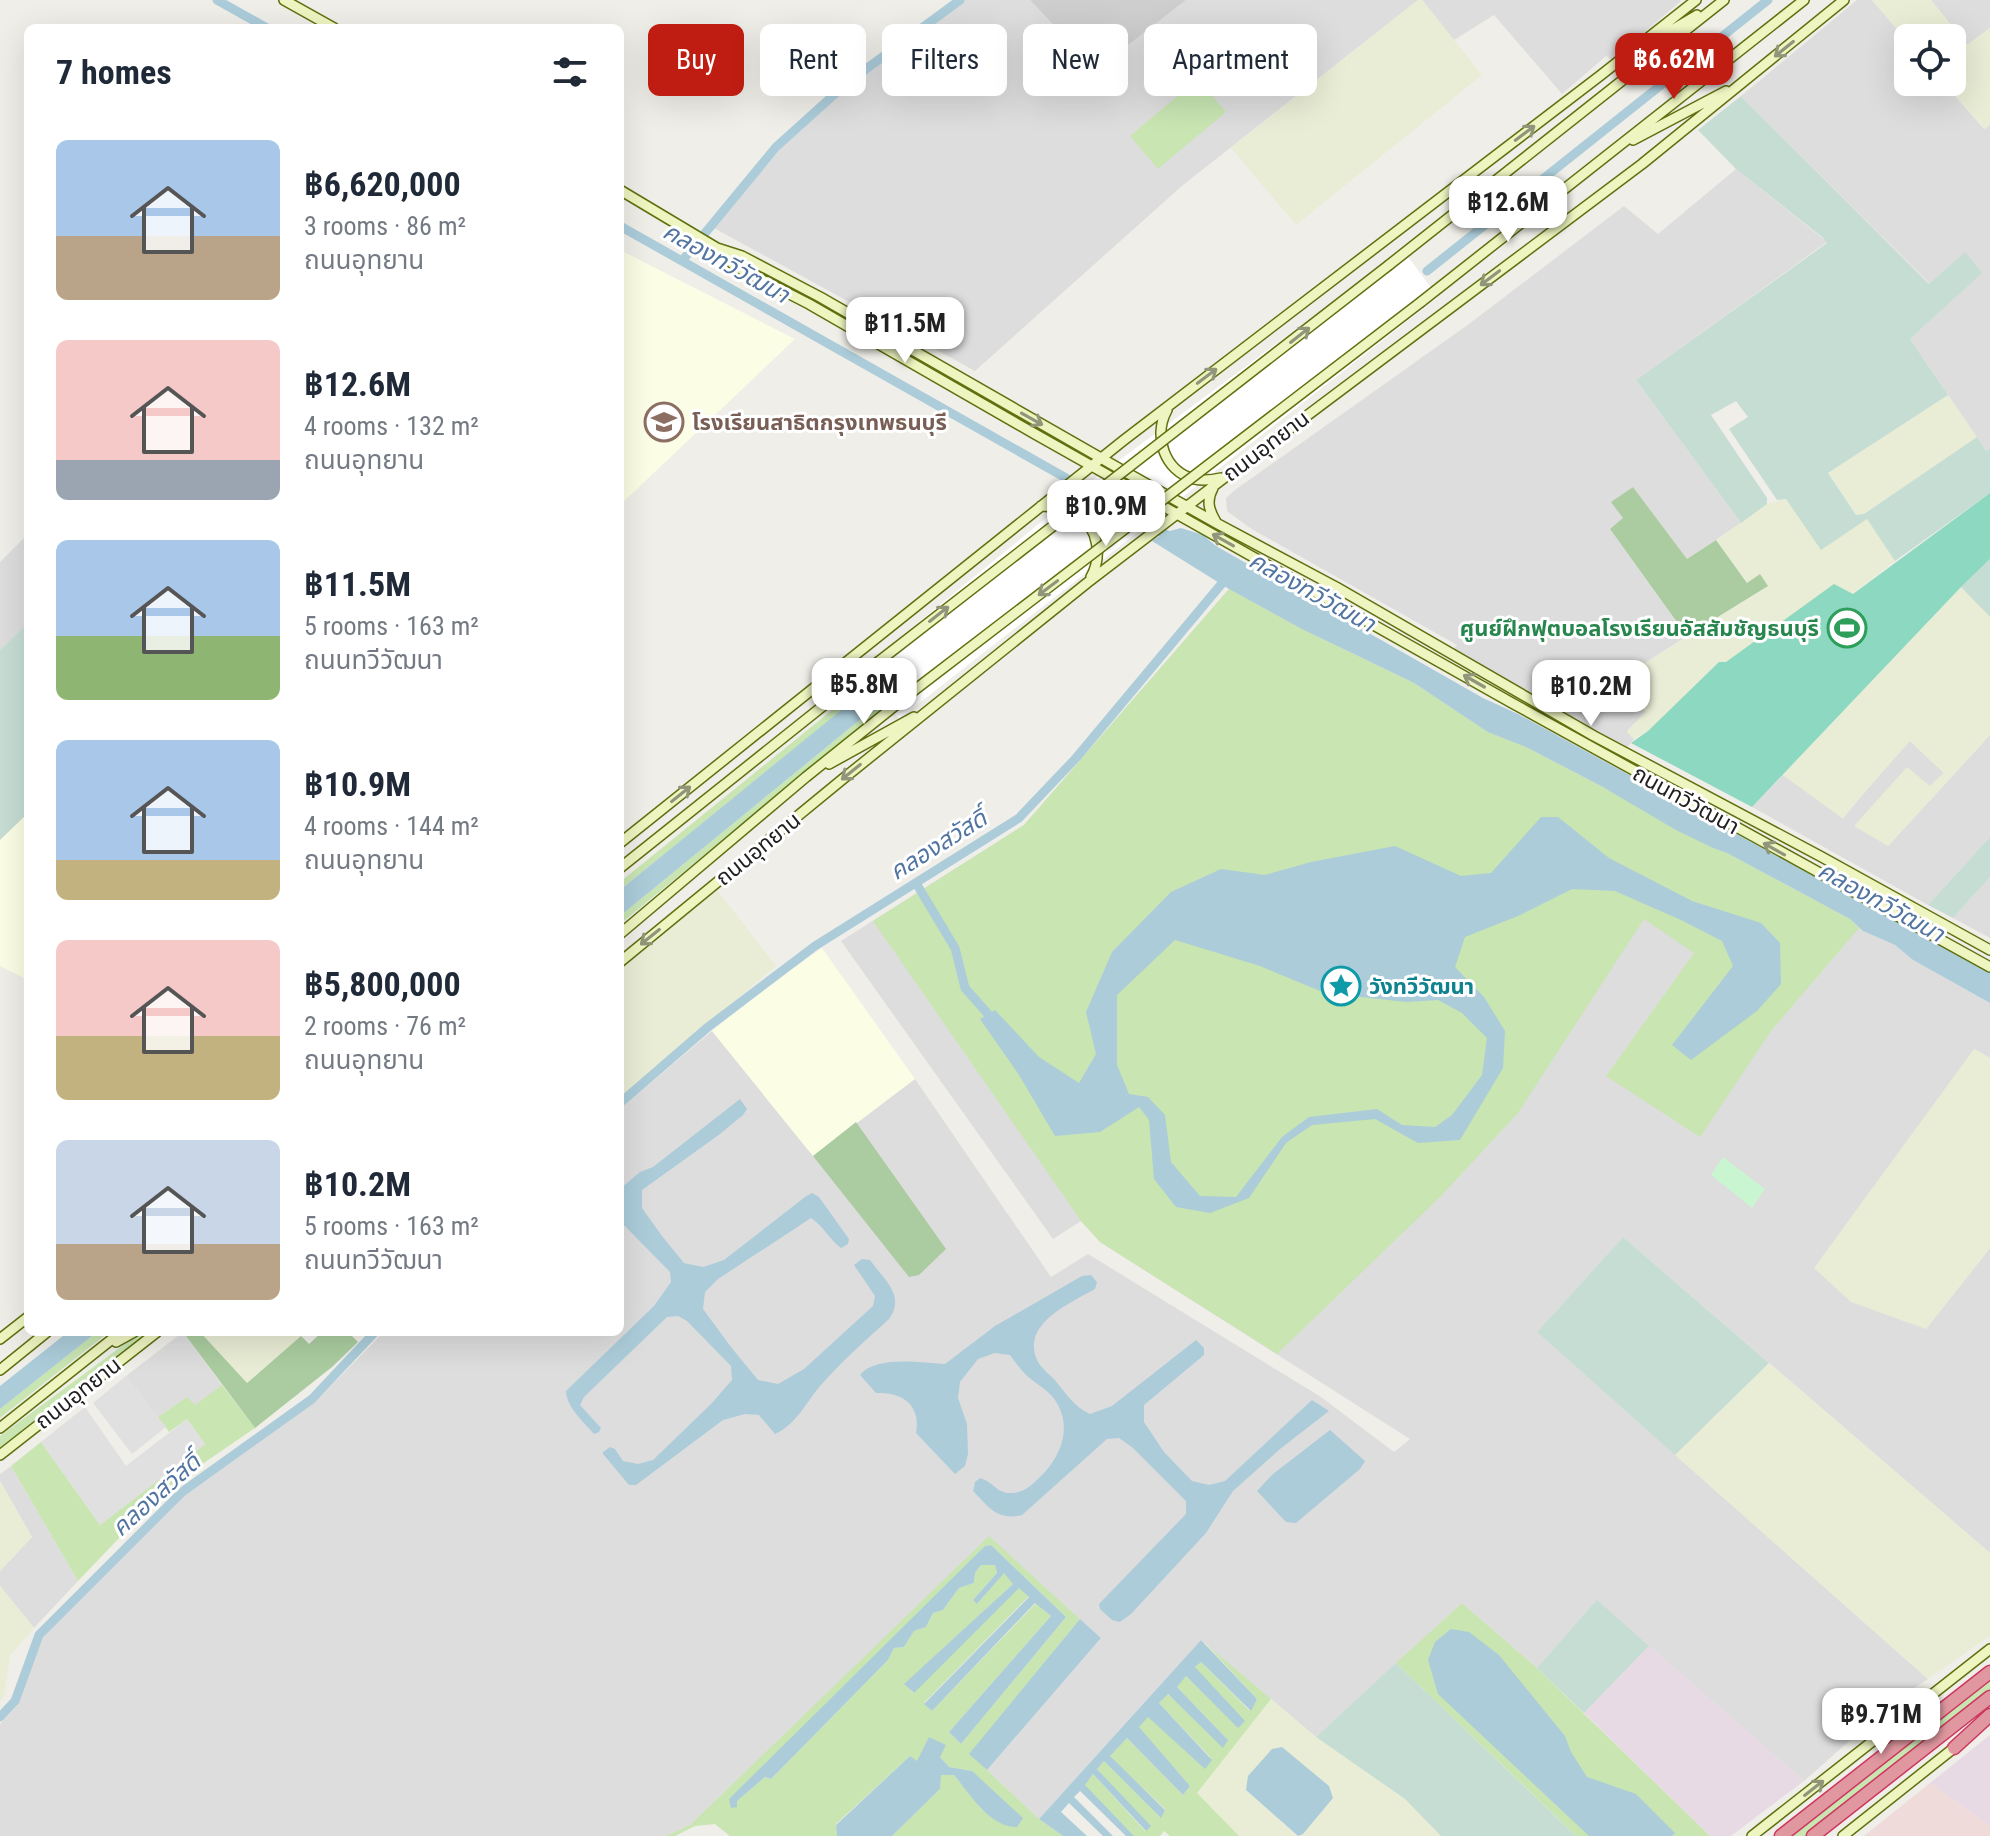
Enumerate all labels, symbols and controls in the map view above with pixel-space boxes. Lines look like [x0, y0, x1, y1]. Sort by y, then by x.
chip: Buy [648, 24, 744, 96]
chip: Rent [760, 24, 866, 96]
chip: Filters [882, 24, 1007, 96]
chip: New [1023, 24, 1128, 96]
chip: Apartment [1144, 24, 1317, 96]
map controls [1894, 24, 1966, 96]
button: locate [1894, 24, 1966, 96]
pin: ฿6.62M [1609, 33, 1739, 101]
one-way arrow [1774, 40, 1794, 58]
text: ฿6.62M [1633, 44, 1715, 74]
icon: filters [548, 50, 592, 94]
text: 7 homes [56, 52, 172, 92]
one-way arrow [1514, 125, 1535, 142]
text: ฿6,620,000 [304, 164, 461, 204]
icon: home [120, 172, 216, 268]
pin: ฿12.6M [1443, 176, 1573, 244]
text: ฿12.6M [1467, 187, 1549, 217]
text: 3 rooms · 86 m² [304, 211, 466, 241]
water label: คลองทวีวัฒนา [658, 217, 795, 310]
text: ถนนอุทยาน [304, 245, 424, 275]
one-way arrow [1480, 270, 1502, 286]
pin: ฿11.5M [840, 297, 970, 365]
text: ฿11.5M [864, 308, 946, 338]
one-way arrow [1289, 326, 1310, 343]
text: ฿12.6M [304, 364, 411, 404]
one-way arrow [1196, 368, 1218, 385]
icon: home [120, 372, 216, 468]
school or university icon: โรงเรียนสาธิตกรุงเทพธนบุรี [643, 401, 685, 443]
street label: ถนนอุทยาน [1218, 405, 1315, 487]
place label: โรงเรียนสาธิตกรุงเทพธนบุรี [692, 410, 947, 436]
text: 4 rooms · 132 m² [304, 411, 479, 441]
one-way arrow [1019, 412, 1043, 427]
text: ถนนอุทยาน [304, 445, 424, 475]
pin: ฿10.9M [1041, 480, 1171, 548]
text: ฿10.9M [1065, 491, 1147, 521]
one-way arrow [1212, 532, 1235, 548]
water label: คลองทวีวัฒนา [1244, 546, 1381, 639]
text: ฿11.5M [304, 564, 411, 604]
icon: home [120, 572, 216, 668]
one-way arrow [1038, 580, 1059, 597]
one-way arrow [928, 605, 949, 623]
sports icon: ศูนย์ฝึกฟุตบอลโรงเรียนอัสสัมชัญธนบุรี [1826, 607, 1868, 649]
text: 5 rooms · 163 m² [304, 611, 479, 641]
place label: ศูนย์ฝึกฟุตบอลโรงเรียนอัสสัมชัญธนบุรี [1460, 616, 1819, 642]
text: ถนนทวีวัฒนา [304, 645, 443, 675]
pin: ฿5.8M [808, 658, 920, 726]
pin: ฿10.2M [1526, 660, 1656, 728]
text: ฿5.8M [830, 669, 898, 699]
text: ฿10.2M [1550, 671, 1632, 701]
one-way arrow [1463, 673, 1486, 689]
street label: ถนนทวีวัฒนา [1629, 761, 1743, 839]
text: ฿10.9M [304, 764, 411, 804]
one-way arrow [841, 764, 862, 781]
icon: home [120, 772, 216, 868]
one-way arrow [670, 785, 691, 803]
water label: คลองสวัสดิ์ [884, 801, 997, 886]
street label: ถนนอุทยาน [711, 807, 806, 892]
text: 4 rooms · 144 m² [304, 811, 479, 841]
one-way arrow [1763, 841, 1787, 856]
text: ถนนอุทยาน [304, 845, 424, 875]
water label: คลองทวีวัฒนา [1813, 856, 1950, 949]
one-way arrow [640, 928, 661, 946]
text: ฿5,800,000 [304, 964, 461, 1004]
place icon: วังทวีวัฒนา [1320, 965, 1362, 1007]
icon: home [120, 972, 216, 1068]
place label: วังทวีวัฒนา [1369, 974, 1474, 999]
text: 2 rooms · 76 m² [304, 1011, 466, 1041]
text: ถนนอุทยาน [304, 1045, 424, 1075]
text: ฿10.2M [304, 1164, 411, 1204]
icon: home [120, 1172, 216, 1268]
text: 5 rooms · 163 m² [304, 1211, 479, 1241]
text: ถนนทวีวัฒนา [304, 1245, 443, 1275]
street label: ถนนอุทยาน [30, 1352, 126, 1435]
water label: คลองสวัสดิ์ [106, 1444, 210, 1542]
pin: ฿9.71M [1816, 1688, 1946, 1756]
text: ฿9.71M [1840, 1699, 1922, 1729]
one-way arrow [1803, 1779, 1824, 1797]

